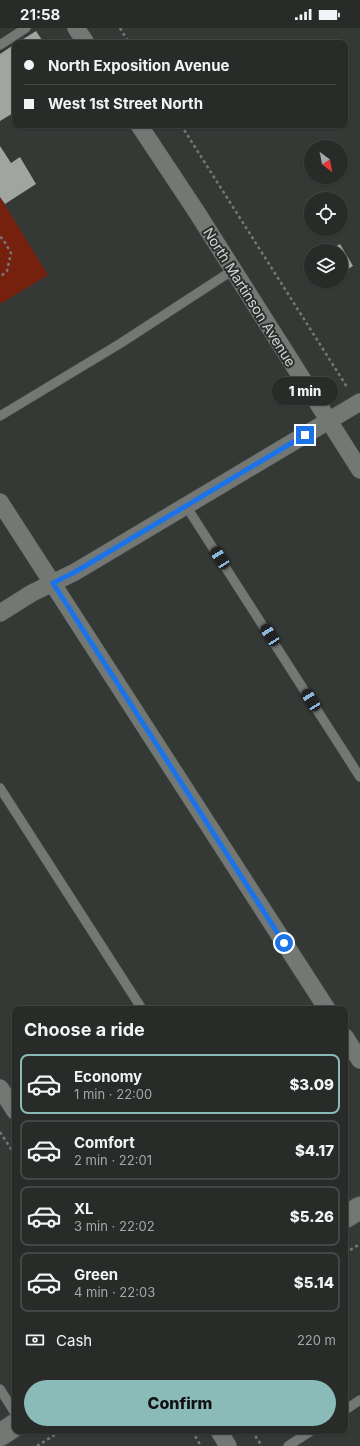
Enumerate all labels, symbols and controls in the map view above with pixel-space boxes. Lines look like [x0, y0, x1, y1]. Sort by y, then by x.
text: 21:58 [20, 5, 60, 24]
text: North Exposition Avenue [48, 56, 230, 75]
text: West 1st Street North [48, 94, 203, 113]
north arrow [304, 140, 348, 184]
map controls [304, 140, 348, 288]
button: locate [304, 192, 348, 236]
street label: North Martinson Avenue [200, 224, 300, 370]
button: layers [304, 244, 348, 288]
callout: 1 min [272, 377, 338, 405]
text: 1 min [289, 383, 321, 399]
route end [296, 426, 314, 444]
car [208, 545, 232, 571]
car [258, 622, 282, 648]
car [300, 687, 322, 713]
route start [275, 934, 293, 952]
text: Choose a ride [24, 1019, 145, 1040]
icon: car [26, 1066, 62, 1102]
text: Economy [74, 1067, 142, 1086]
text: $3.09 [289, 1075, 334, 1094]
text: 1 min · 22:00 [74, 1086, 152, 1102]
icon: car [26, 1132, 62, 1168]
text: Comfort [74, 1133, 135, 1152]
text: $4.17 [295, 1141, 334, 1160]
text: 2 min · 22:01 [74, 1152, 152, 1168]
icon: car [26, 1198, 62, 1234]
text: XL [74, 1199, 94, 1218]
text: $5.26 [290, 1207, 334, 1226]
text: 3 min · 22:02 [74, 1218, 155, 1234]
icon: car [26, 1264, 62, 1300]
text: Green [74, 1265, 118, 1284]
text: $5.14 [294, 1273, 334, 1292]
text: 4 min · 22:03 [74, 1284, 155, 1300]
icon: cash [24, 1329, 46, 1351]
text: Cash [56, 1331, 92, 1350]
text: 220 m [297, 1332, 336, 1348]
button: Confirm [24, 1380, 336, 1426]

